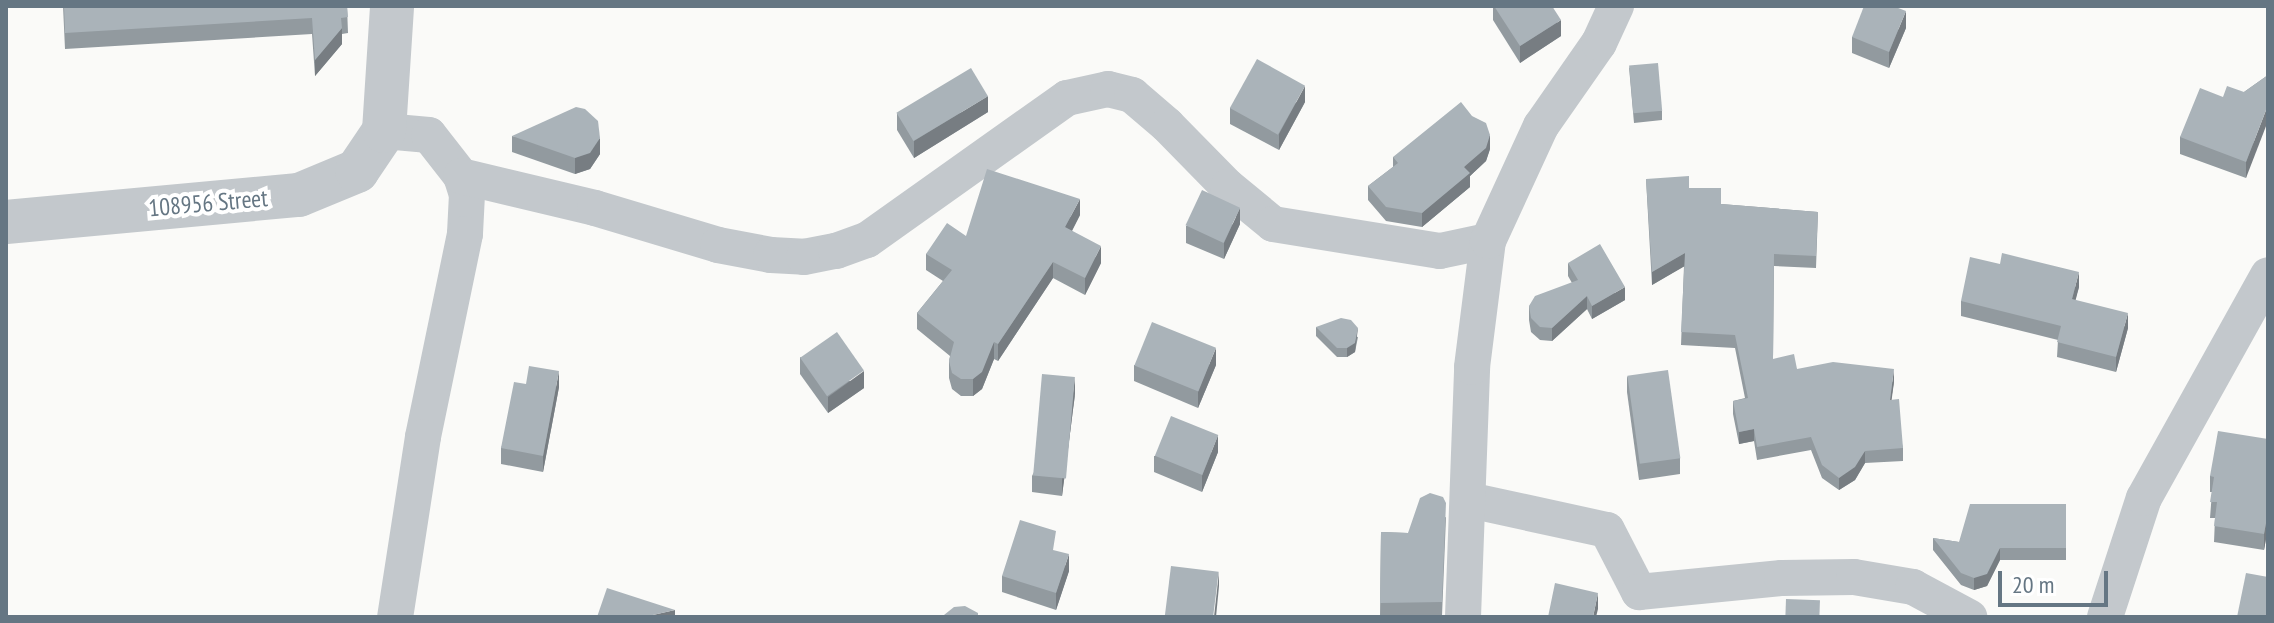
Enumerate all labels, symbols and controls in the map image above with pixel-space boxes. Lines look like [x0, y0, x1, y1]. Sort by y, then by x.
street label: 108956 Street [147, 183, 269, 223]
scale bar [2002, 555, 2112, 605]
text: 20 m [2012, 569, 2054, 600]

